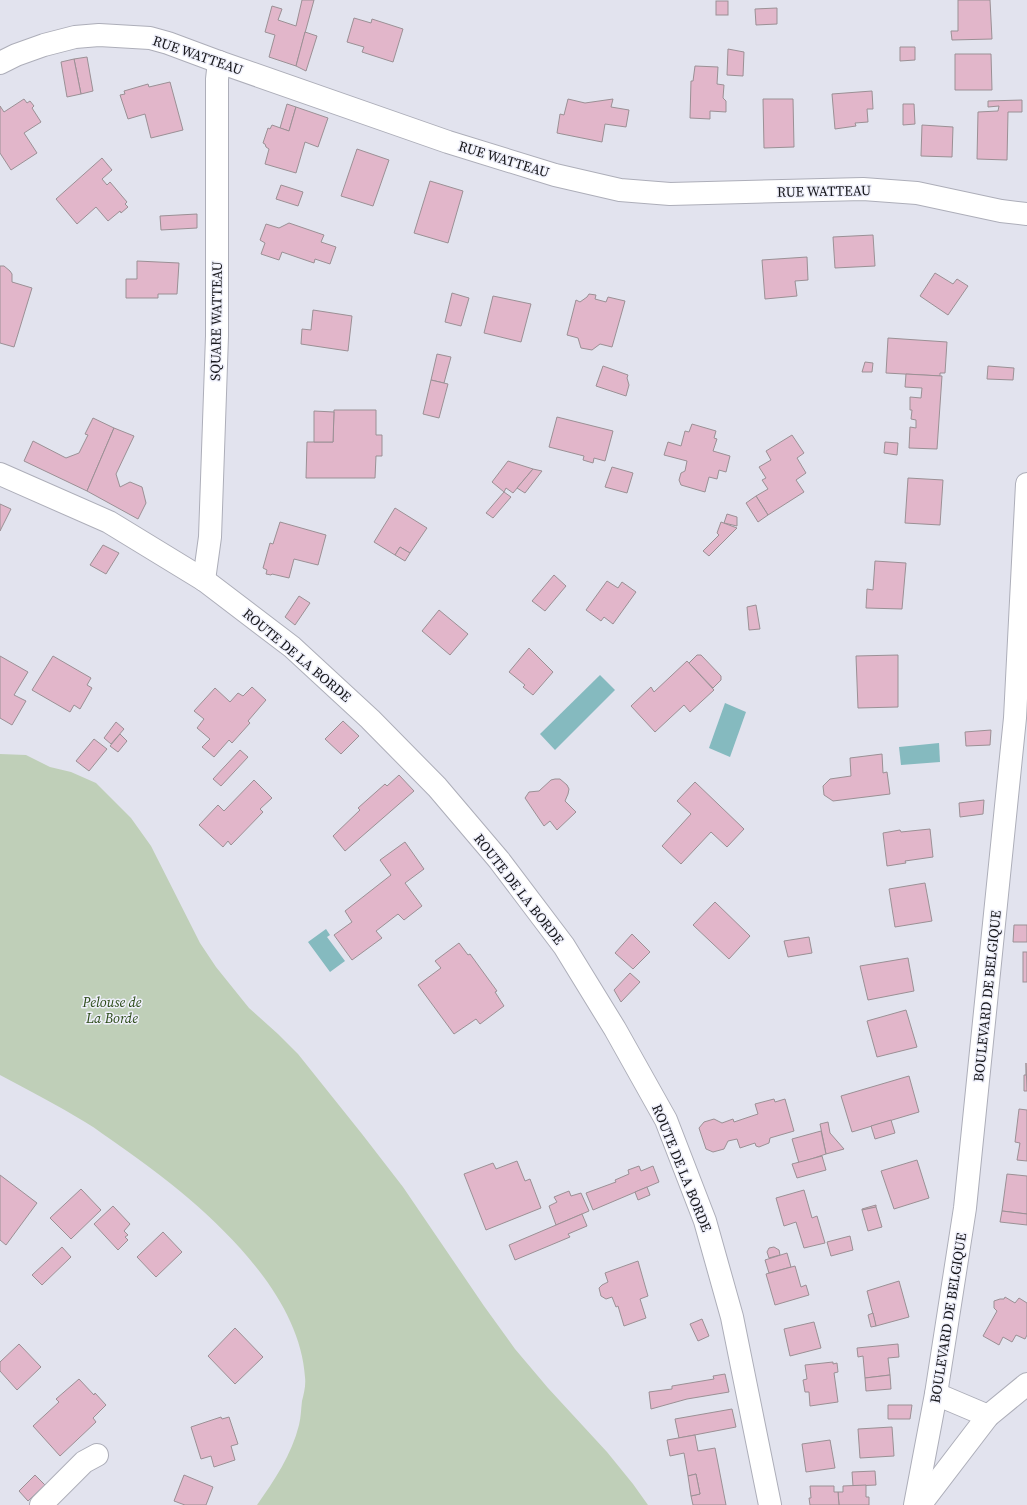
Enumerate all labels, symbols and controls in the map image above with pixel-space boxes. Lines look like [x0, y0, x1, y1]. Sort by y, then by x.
street label: RUE WATTEAU [150, 30, 246, 80]
street label: RUE WATTEAU [456, 136, 552, 182]
street label: RUE WATTEAU [777, 180, 871, 202]
street label: SQUARE WATTEAU [205, 261, 227, 381]
street label: ROUTE DE LA BORDE [238, 604, 356, 706]
street label: ROUTE DE LA BORDE [469, 829, 569, 949]
street label: BOULEVARD DE BELGIQUE [968, 909, 1006, 1083]
park label: Pelouse de La Borde [81, 992, 142, 1028]
street label: ROUTE DE LA BORDE [647, 1101, 717, 1235]
street label: BOULEVARD DE BELGIQUE [925, 1231, 971, 1405]

